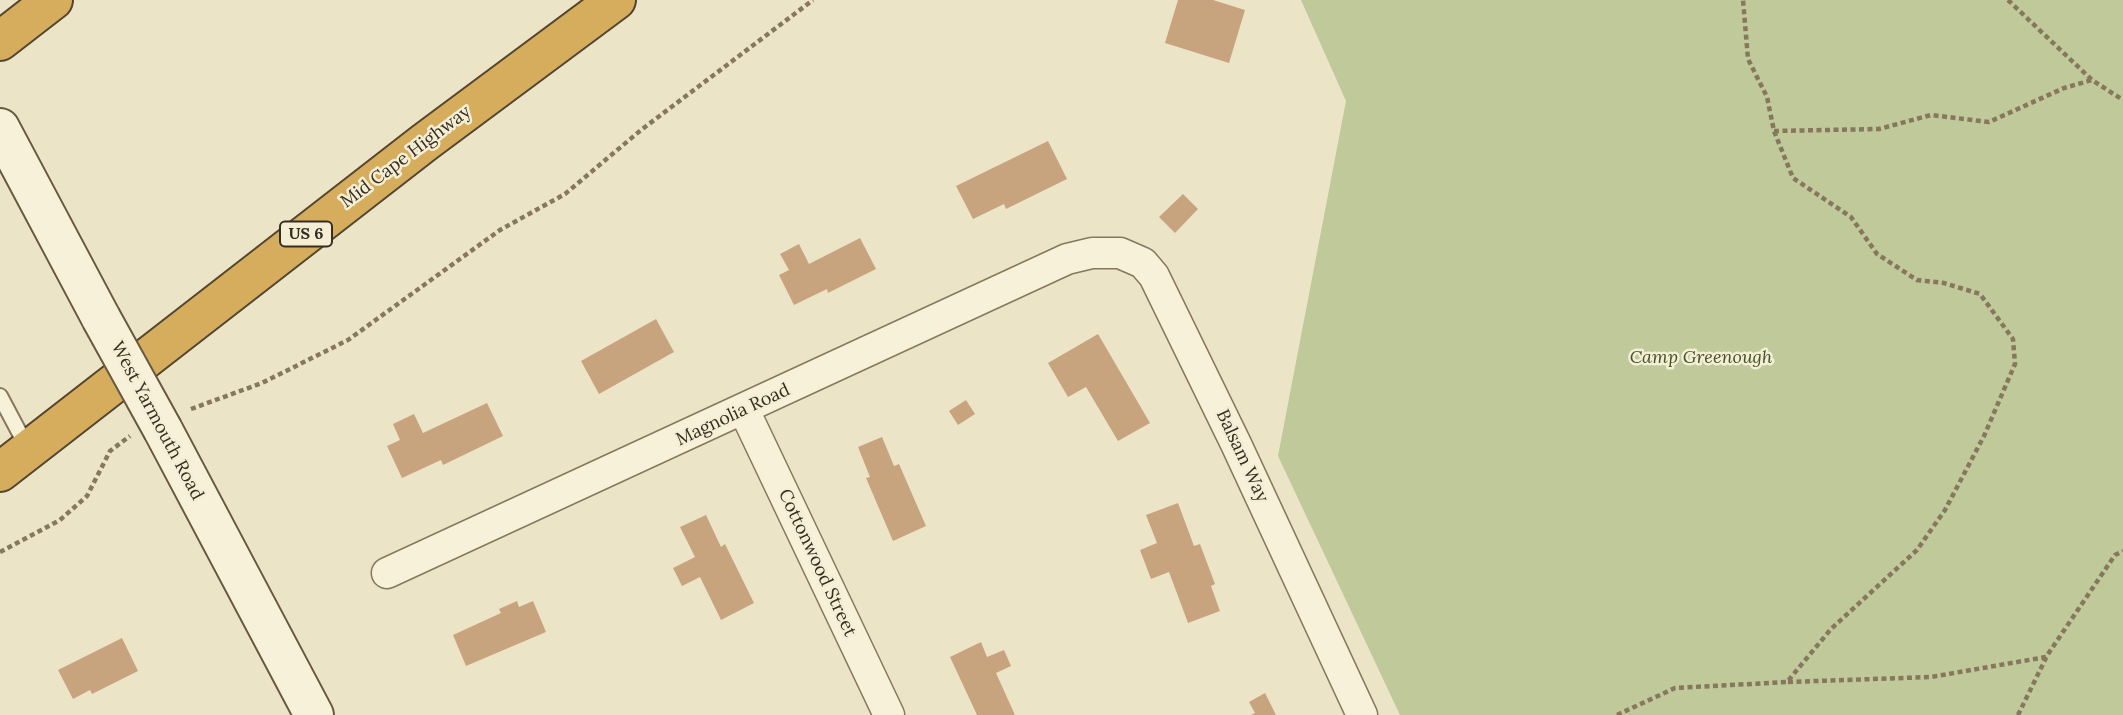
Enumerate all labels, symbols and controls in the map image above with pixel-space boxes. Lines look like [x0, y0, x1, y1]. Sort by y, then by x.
street label: Mid Cape Highway [337, 101, 475, 213]
road number: US 6 [280, 222, 332, 246]
street label: West Yarmouth Road [106, 338, 208, 504]
park label: Camp Greenough [1630, 347, 1772, 369]
street label: Magnolia Road [673, 379, 793, 451]
street label: Balsam Way [1211, 406, 1273, 506]
street label: Cottonwood Street [773, 486, 861, 640]

